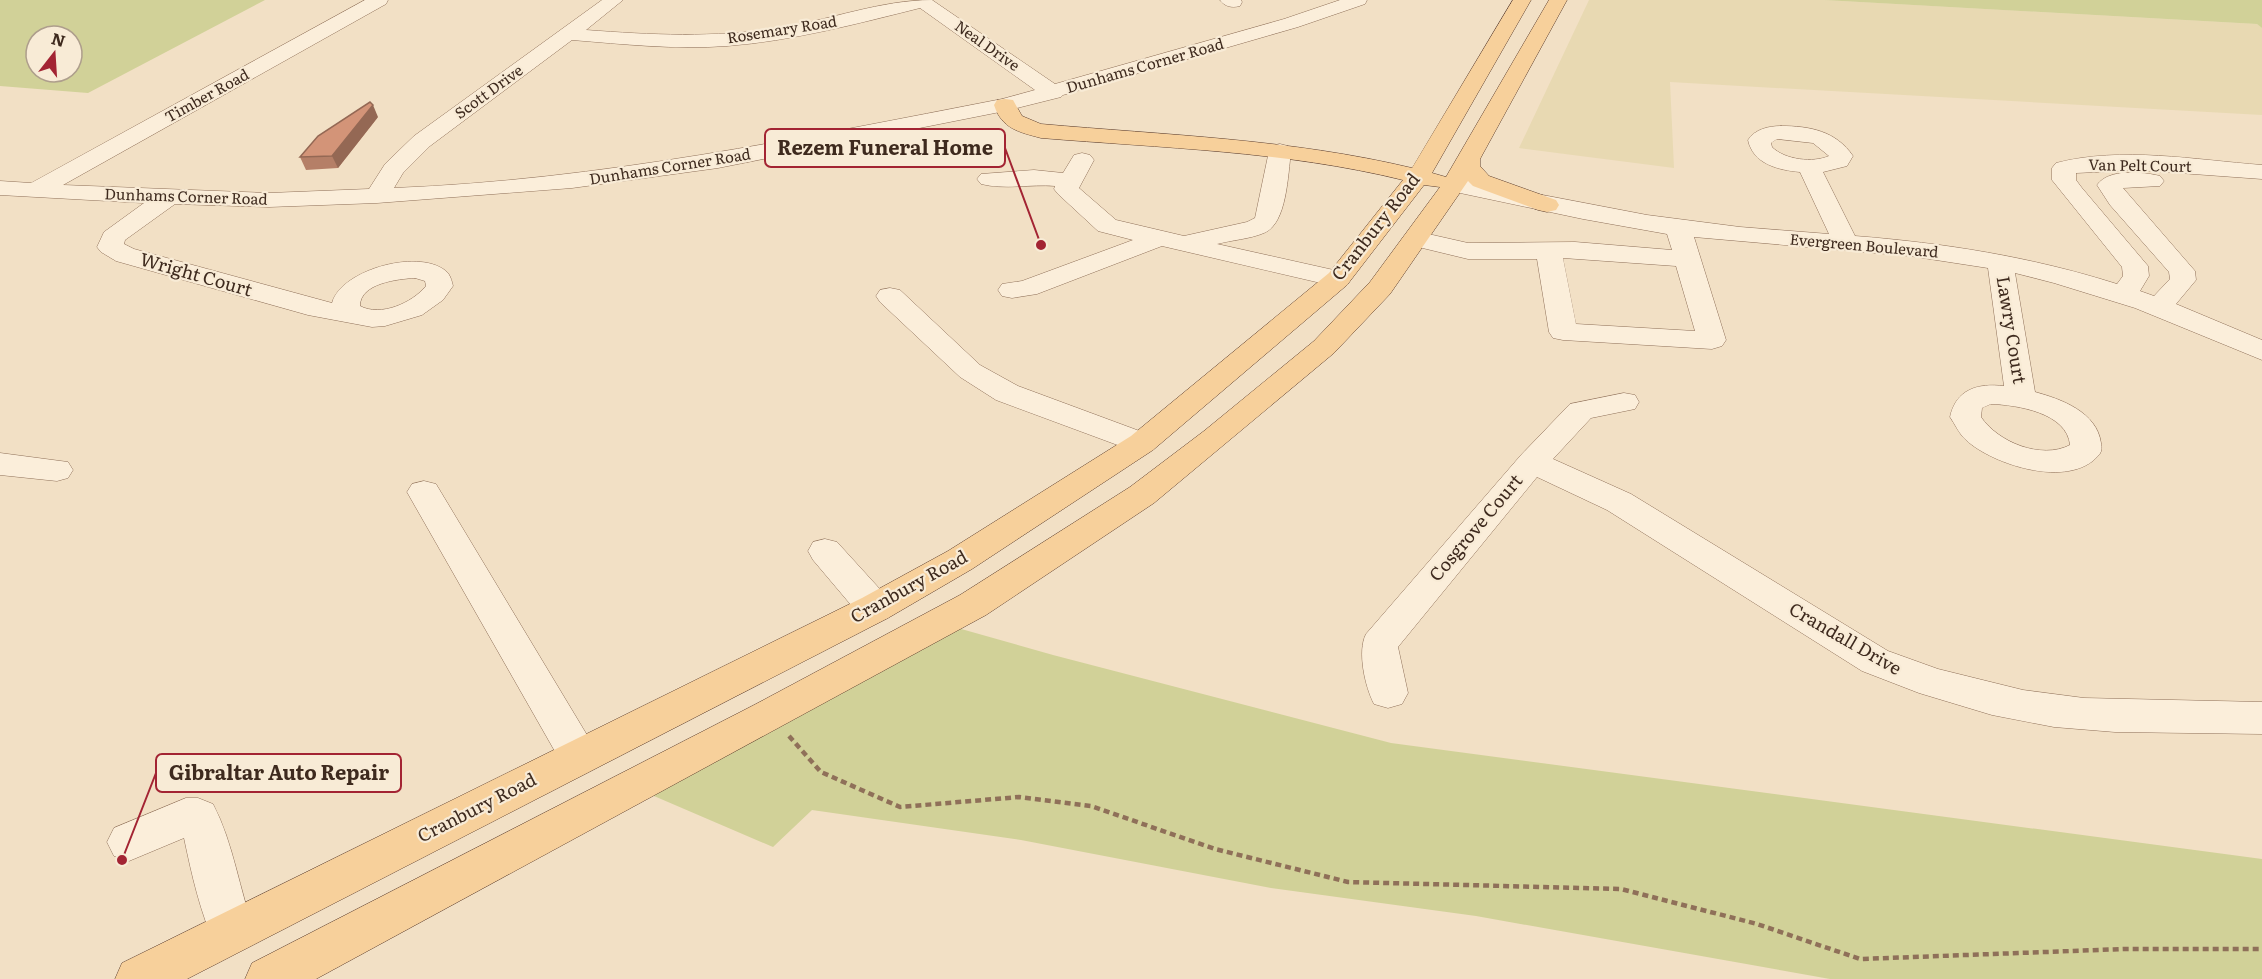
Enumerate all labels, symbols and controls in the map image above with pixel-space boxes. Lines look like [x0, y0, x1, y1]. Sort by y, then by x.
street label: Rosemary Road [725, 8, 838, 49]
street label: Neal Drive [951, 14, 1025, 76]
north arrow [24, 24, 84, 84]
text: N [49, 25, 69, 52]
street label: Dunhams Corner Road [1063, 31, 1226, 98]
street label: Scott Drive [449, 58, 527, 123]
street label: Timber Road [160, 62, 253, 127]
callout: Rezem Funeral Home [765, 129, 1005, 167]
text: Rezem Funeral Home [777, 131, 993, 161]
street label: Dunhams Corner Road [587, 141, 752, 190]
street label: Van Pelt Court [2088, 152, 2192, 177]
street label: Cranbury Road [1324, 166, 1426, 286]
street label: Dunhams Corner Road [104, 181, 268, 210]
street label: Evergreen Boulevard [1789, 227, 1940, 262]
street label: Wright Court [137, 245, 256, 303]
street label: Lawry Court [1991, 274, 2034, 386]
street label: Cosgrove Court [1422, 467, 1528, 587]
street label: Cranbury Road [845, 542, 972, 629]
street label: Crandall Drive [1784, 594, 1907, 681]
callout: Gibraltar Auto Repair [156, 754, 401, 792]
text: Gibraltar Auto Repair [169, 756, 389, 786]
street label: Cranbury Road [412, 765, 541, 848]

